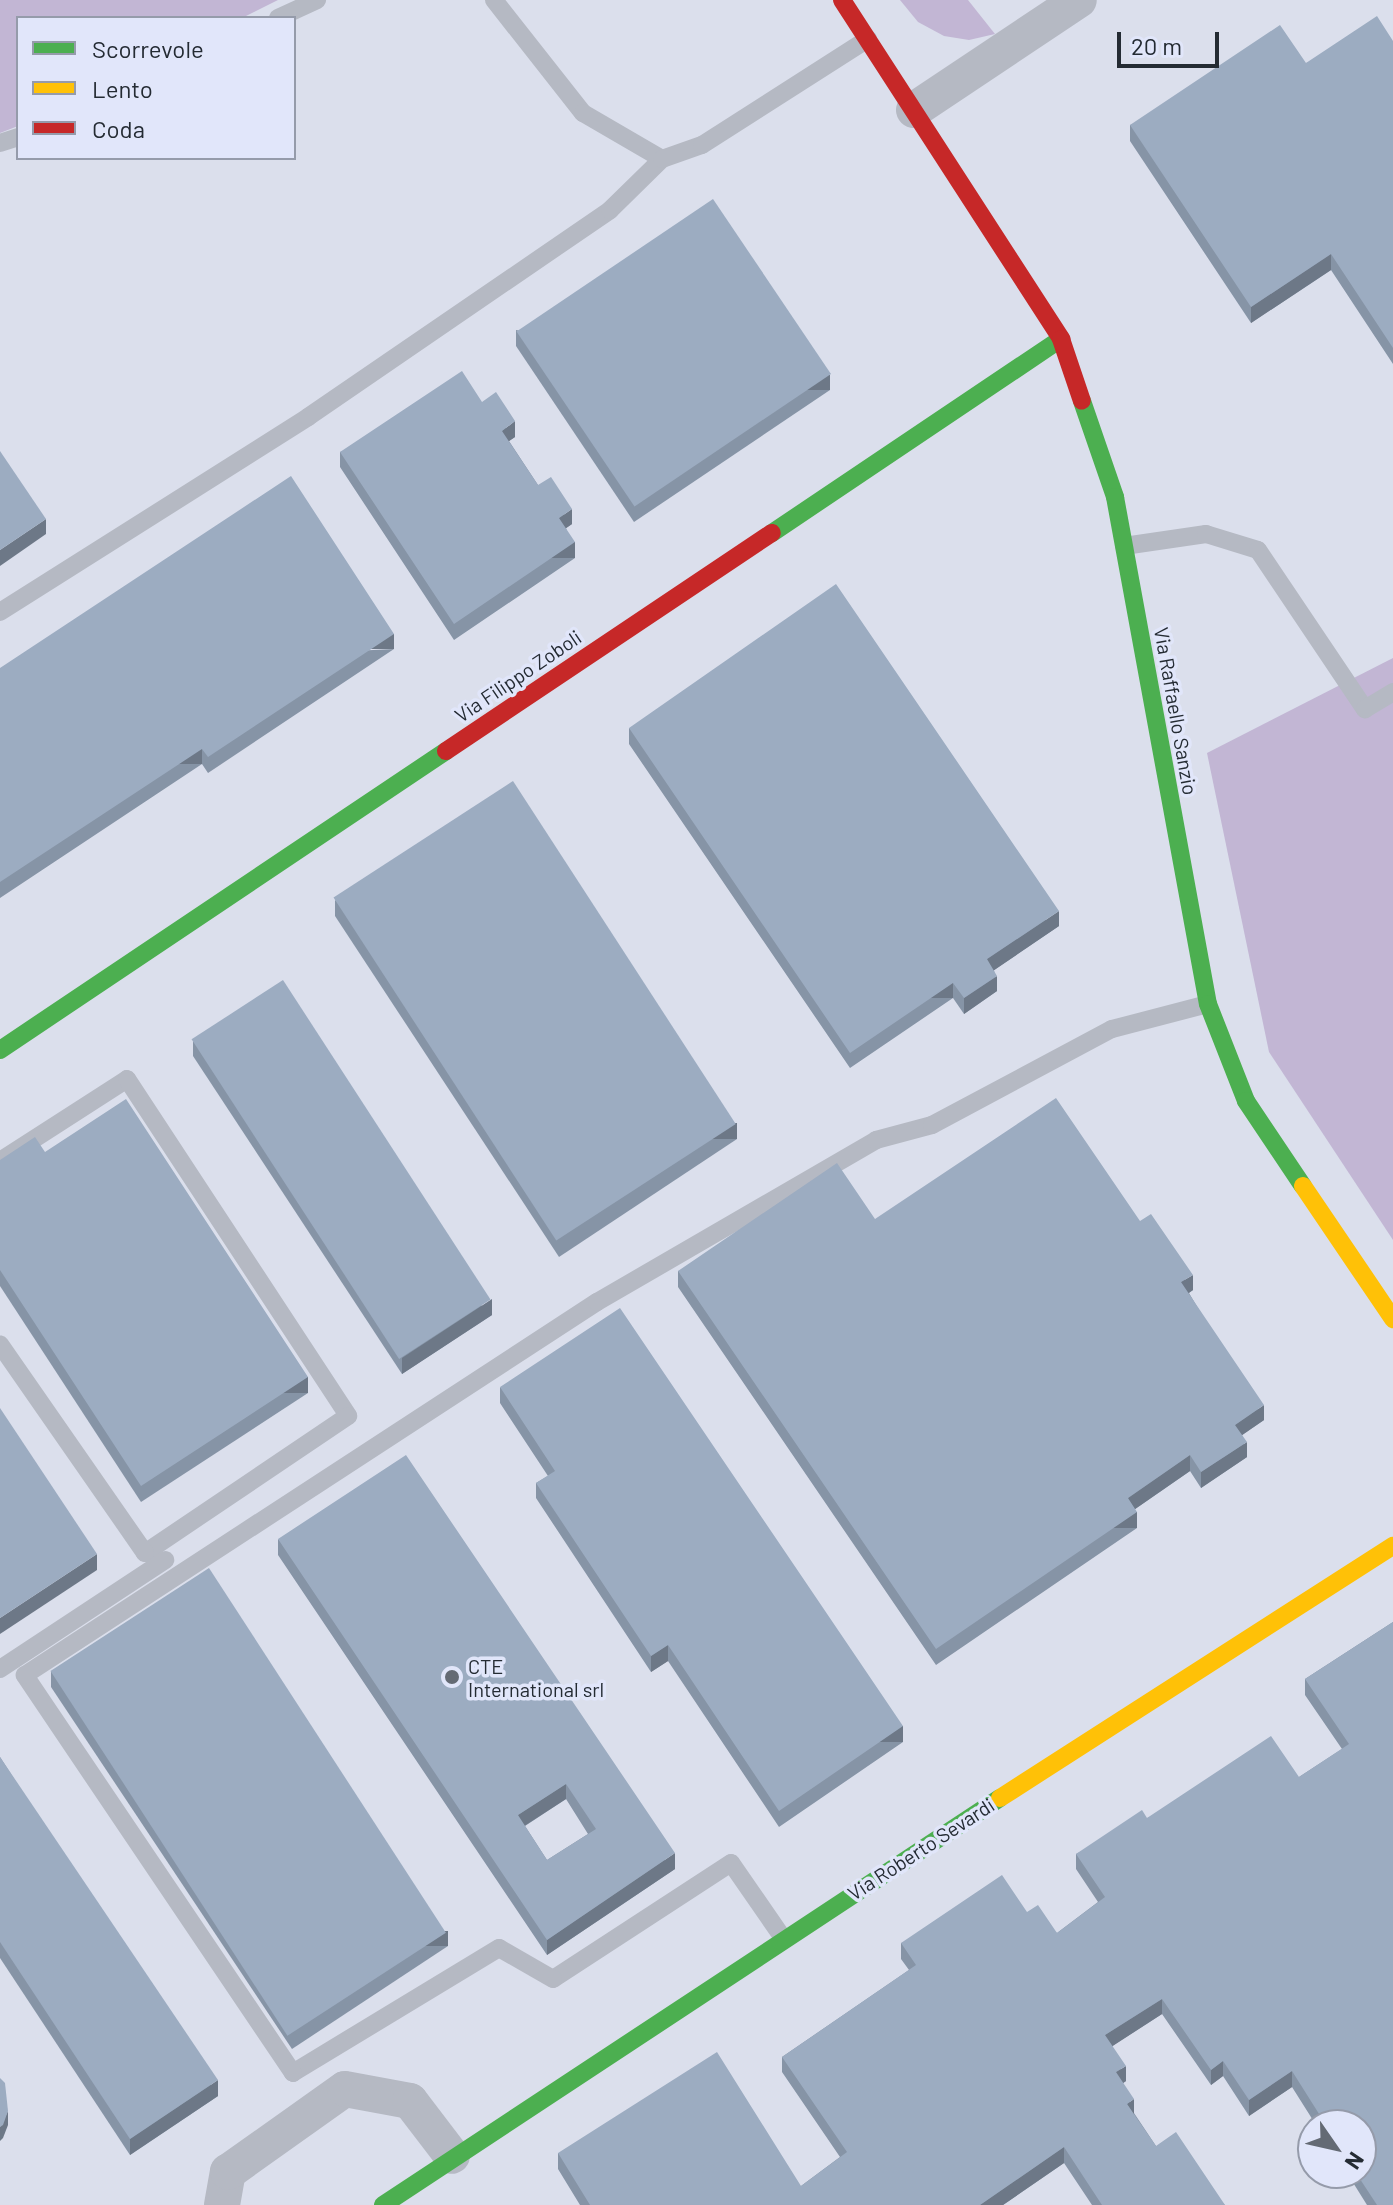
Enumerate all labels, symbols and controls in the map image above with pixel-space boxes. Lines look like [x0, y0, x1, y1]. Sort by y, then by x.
legend [16, 16, 296, 160]
scale bar [1121, 16, 1223, 66]
text: 20 m [1131, 31, 1182, 60]
text: Scorrevole [92, 34, 204, 63]
text: Lento [92, 74, 153, 103]
text: Coda [92, 114, 145, 143]
street label: Via Filippo Zoboli [450, 625, 586, 727]
street label: Via Raffaello Sanzio [1149, 625, 1203, 797]
place label: CTE International srl [468, 1654, 604, 1701]
marker: CTE International srl [443, 1668, 461, 1686]
street label: Via Roberto Sevardi [843, 1793, 999, 1905]
north arrow [1297, 2109, 1377, 2189]
text: N [1340, 2148, 1370, 2175]

